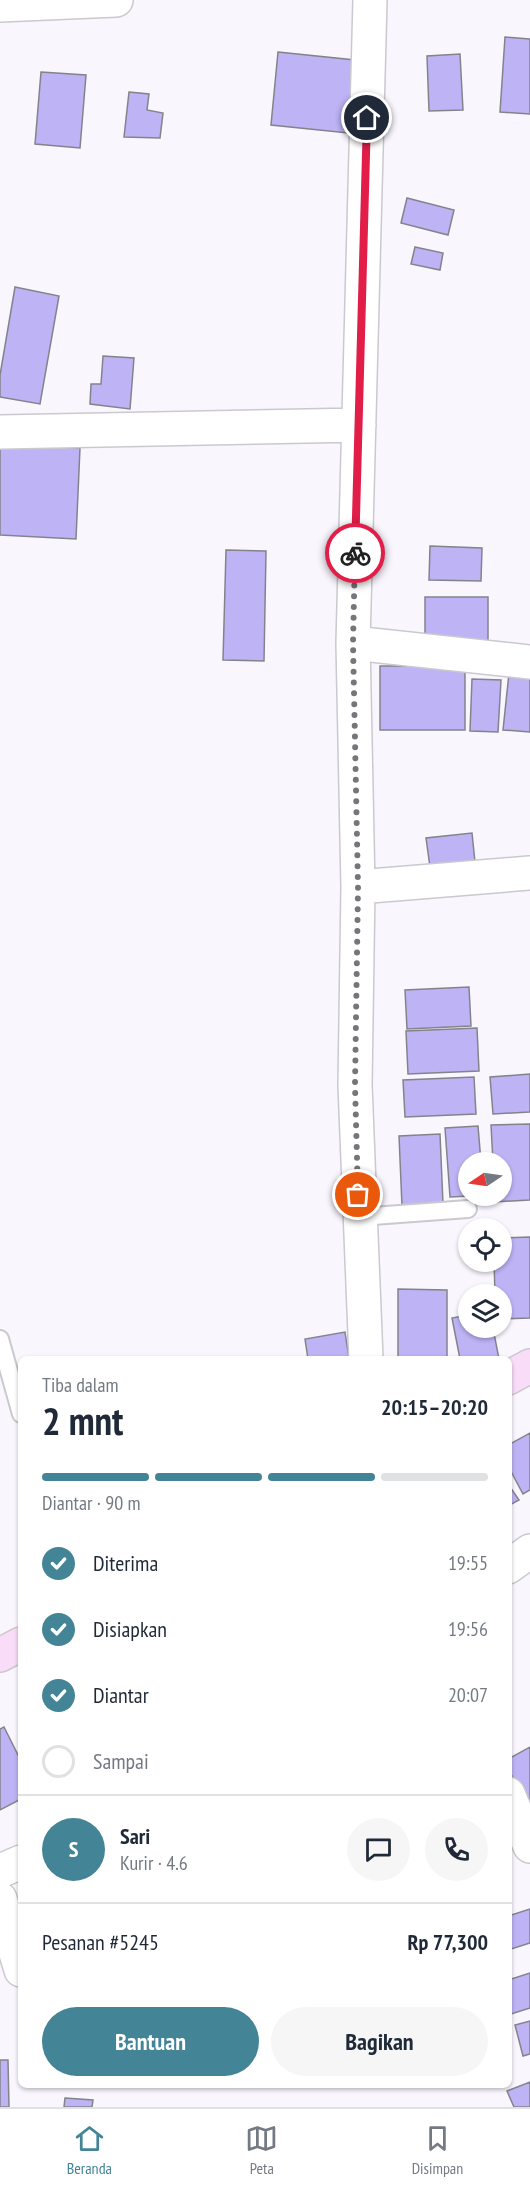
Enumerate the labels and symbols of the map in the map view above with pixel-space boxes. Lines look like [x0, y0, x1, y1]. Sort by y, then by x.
pin [341, 92, 392, 143]
courier [325, 523, 385, 583]
north arrow [458, 1152, 512, 1206]
pin [332, 1169, 383, 1220]

